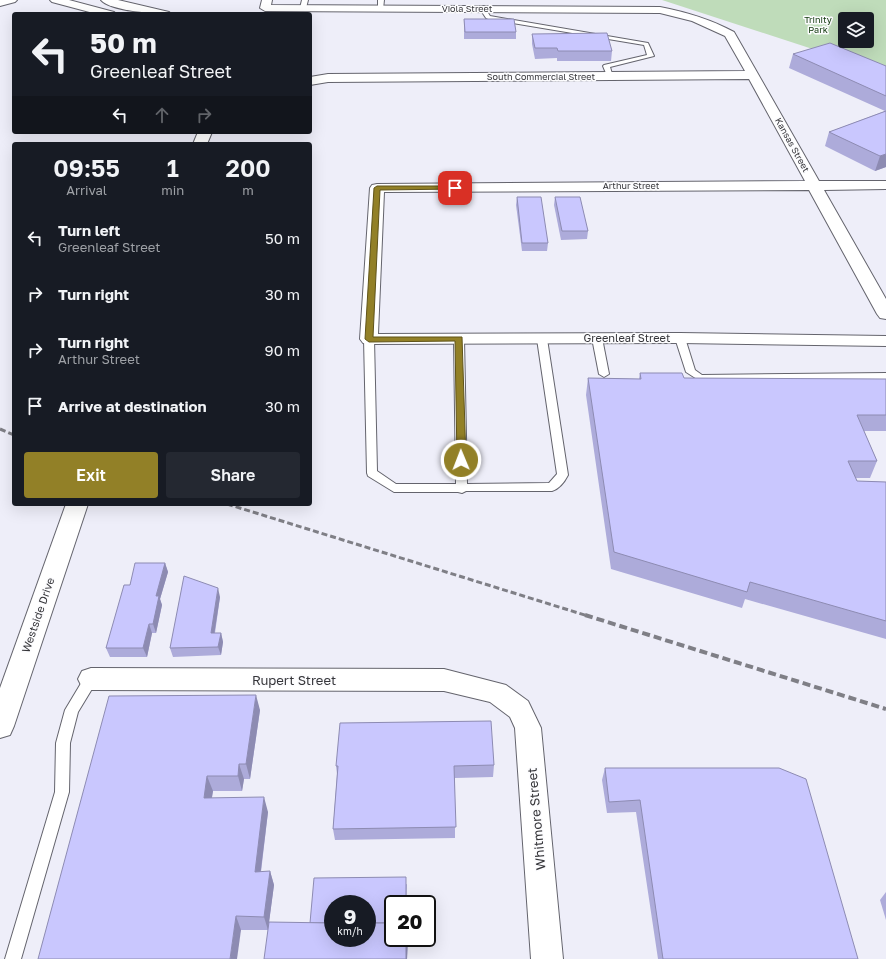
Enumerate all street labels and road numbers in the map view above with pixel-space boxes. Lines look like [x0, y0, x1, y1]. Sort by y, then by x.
street label: Viola Street [442, 3, 493, 14]
street label: South Commercial Street [487, 71, 596, 82]
street label: Kansas Street [773, 116, 812, 174]
street label: Arthur Street [603, 180, 660, 191]
street label: Greenleaf Street [584, 331, 670, 344]
street label: Westside Drive [19, 576, 56, 654]
street label: Rupert Street [252, 672, 336, 688]
street label: Whitmore Street [524, 767, 548, 871]

